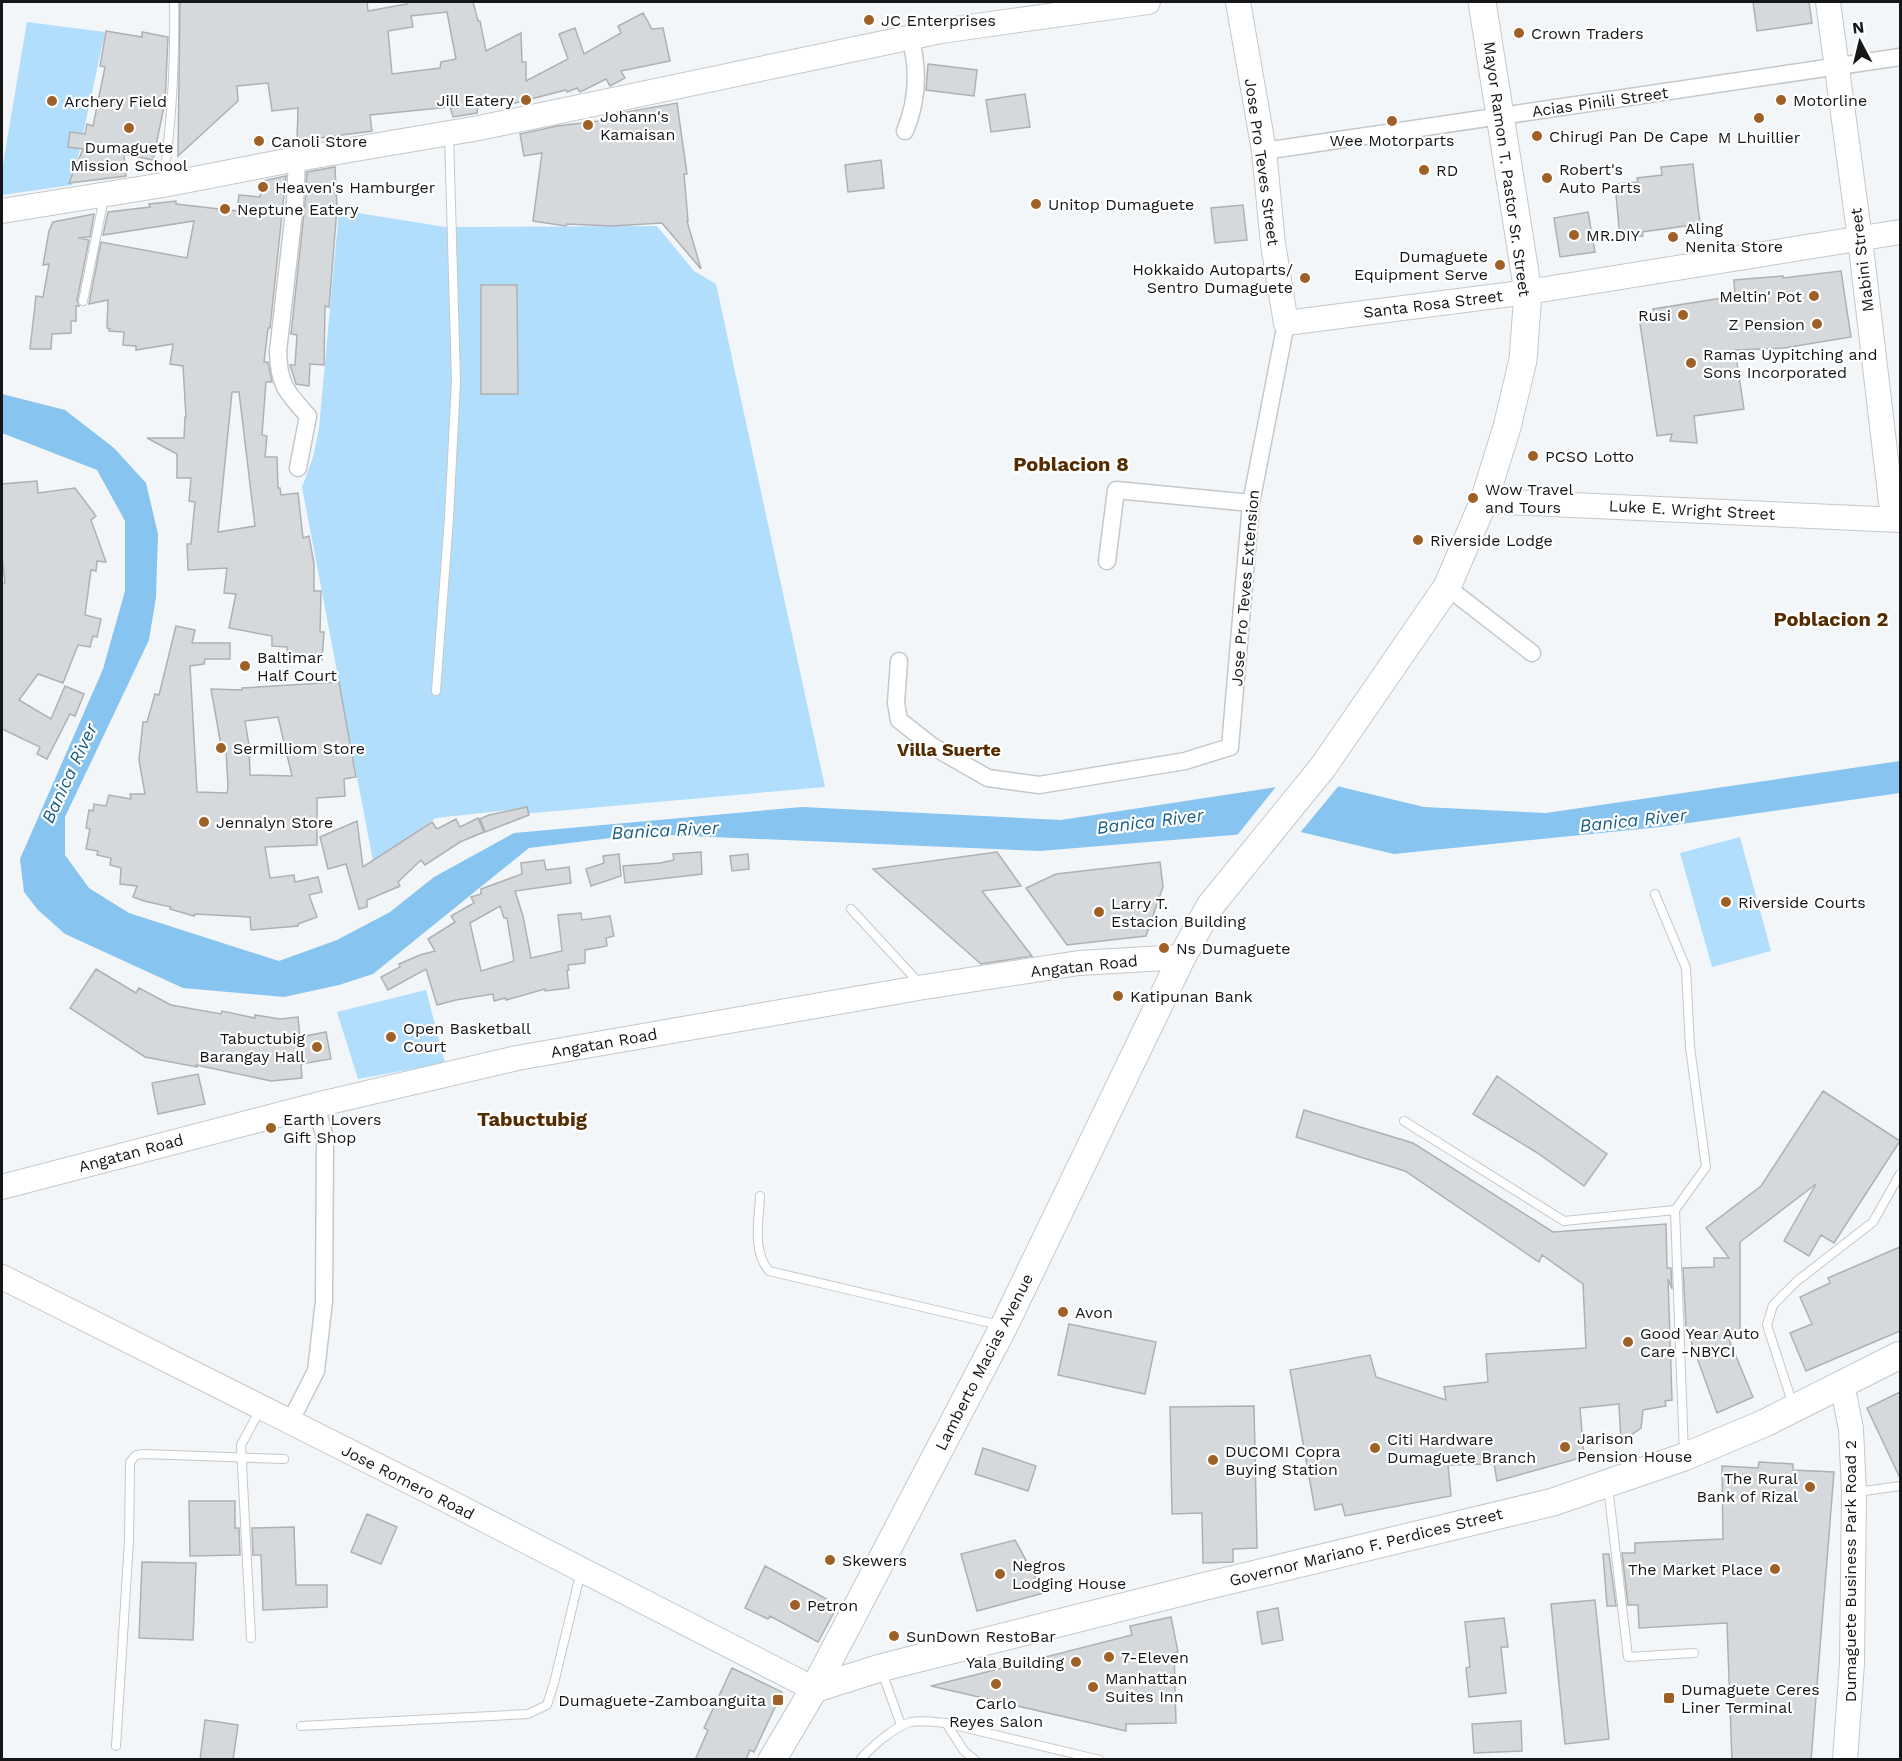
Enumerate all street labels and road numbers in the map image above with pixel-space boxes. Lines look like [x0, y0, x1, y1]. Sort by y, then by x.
street label: Mayor Ramon T. Pastor Sr. Street [1480, 40, 1534, 298]
street label: Jose Pro Teves Street [1241, 77, 1283, 247]
street label: Acias Pinili Street [1531, 83, 1670, 121]
street label: Mabini Street [1846, 207, 1878, 313]
street label: Santa Rosa Street [1362, 286, 1504, 322]
street label: Jose Pro Teves Extension [1227, 489, 1263, 687]
street label: Luke E. Wright Street [1608, 496, 1776, 524]
street label: Angatan Road [1029, 951, 1139, 981]
street label: Angatan Road [549, 1024, 659, 1062]
street label: Angatan Road [76, 1130, 186, 1176]
street label: Lamberto Macias Avenue [931, 1271, 1037, 1453]
street label: Jose Romero Road [338, 1440, 478, 1524]
street label: Dumaguete Business Park Road 2 [1841, 1440, 1860, 1702]
street label: Governor Mariano F. Perdices Street [1227, 1504, 1505, 1590]

